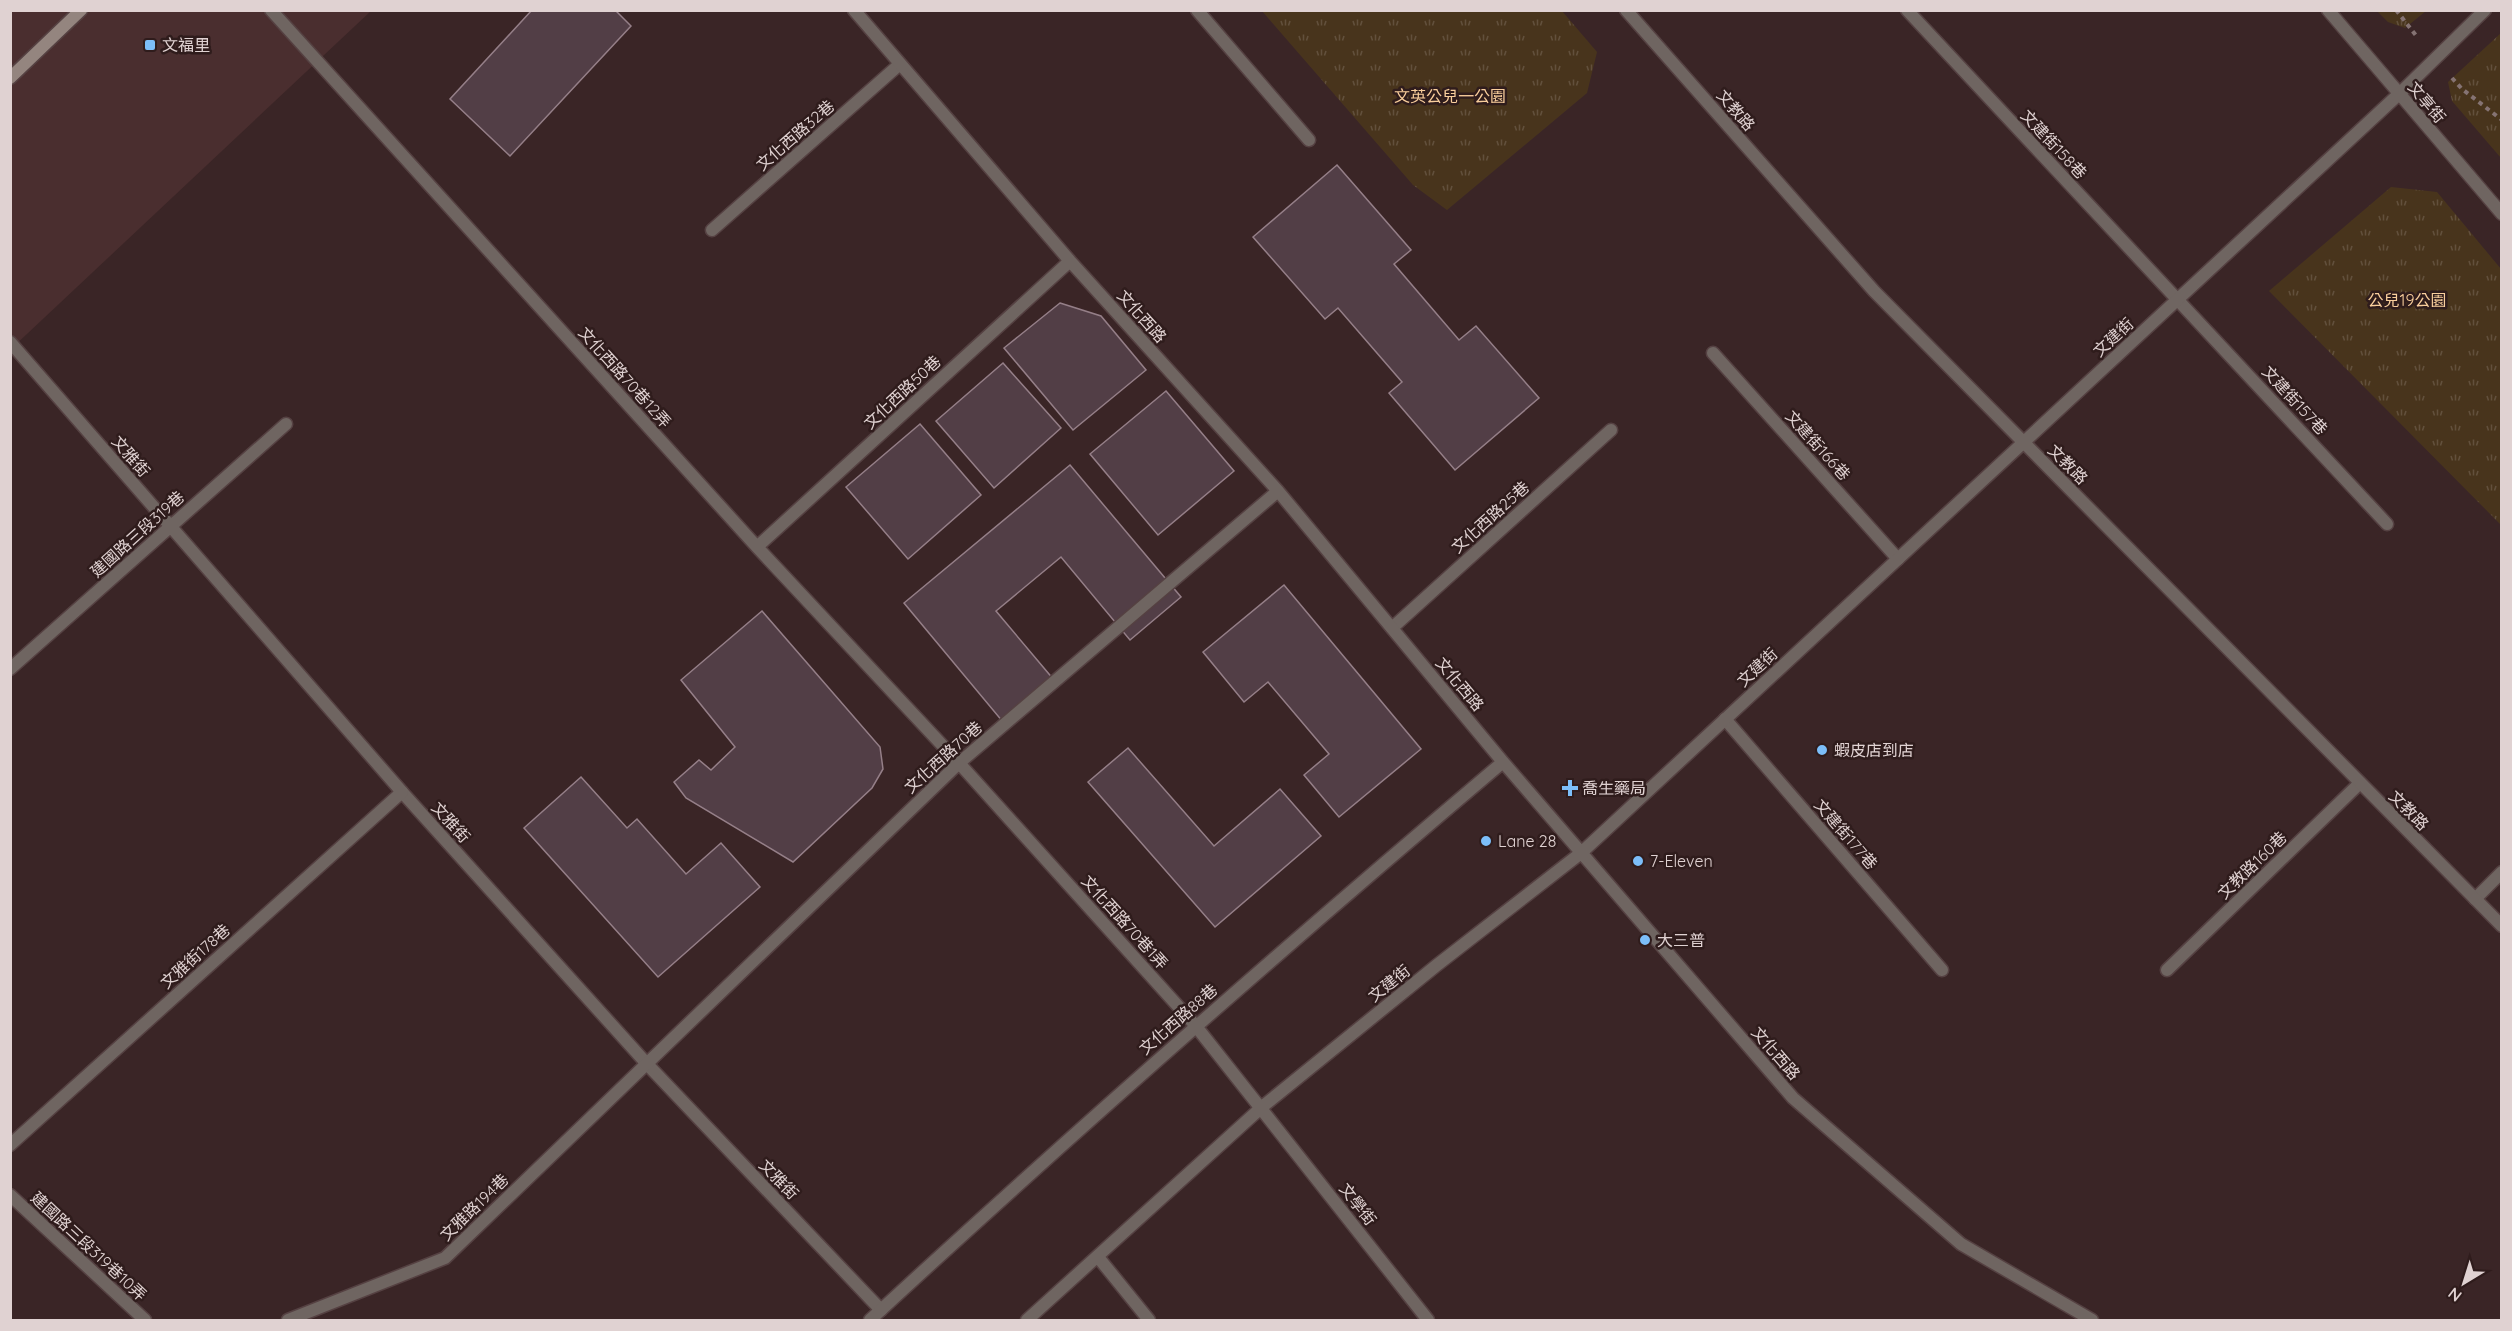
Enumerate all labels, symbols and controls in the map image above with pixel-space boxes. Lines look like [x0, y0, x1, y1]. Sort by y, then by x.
place label: 文福里 [162, 35, 210, 55]
marker: 文福里 [143, 38, 157, 52]
street label: 文享街 [2404, 77, 2450, 127]
street label: 文教路 [1713, 85, 1759, 135]
park label: 文英公兒一公園 [1394, 86, 1506, 106]
street label: 文化西路32巷 [752, 96, 838, 174]
street label: 文建街158巷 [2017, 105, 2091, 183]
street label: 文化西路 [1113, 286, 1171, 346]
park label: 公兒19公園 [2368, 290, 2446, 310]
street label: 文建街 [2089, 313, 2137, 361]
street label: 文化西路70巷12弄 [575, 323, 675, 431]
street label: 文化西路50巷 [859, 351, 945, 433]
street label: 文建街157巷 [2258, 361, 2332, 439]
street label: 文建街166巷 [1781, 406, 1855, 484]
street label: 文雅街 [108, 431, 154, 481]
street label: 文教路 [2044, 440, 2092, 488]
street label: 文化西路25巷 [1447, 477, 1533, 557]
street label: 建國路三段319巷 [86, 487, 188, 581]
street label: 文建街 [1733, 643, 1781, 691]
street label: 文化西路 [1432, 653, 1488, 715]
street label: 文化西路70巷 [900, 717, 986, 797]
place label: 蝦皮店到店 [1834, 740, 1914, 760]
marker: 蝦皮店到店 [1815, 743, 1829, 757]
place label: 喬生藥局 [1582, 778, 1646, 798]
marker: 喬生藥局 [1563, 781, 1577, 795]
street label: 文教路 [2385, 786, 2433, 834]
street label: 文建街177巷 [1810, 795, 1882, 873]
street label: 文雅街 [428, 797, 474, 847]
street label: 文教路160巷 [2213, 827, 2291, 903]
place label: Lane 28 [1498, 831, 1556, 851]
marker: Lane 28 [1479, 834, 1493, 848]
place label: 7-Eleven [1650, 851, 1713, 871]
marker: 7-Eleven [1631, 854, 1645, 868]
street label: 文化西路70巷1弄 [1078, 871, 1172, 973]
street label: 文雅街178巷 [156, 920, 234, 992]
place label: 大三普 [1657, 930, 1705, 950]
marker: 大三普 [1638, 933, 1652, 947]
street label: 文建街 [1364, 960, 1414, 1006]
street label: 文化西路88巷 [1135, 980, 1221, 1058]
street label: 文化西路 [1747, 1022, 1805, 1084]
street label: 文雅街 [755, 1155, 803, 1203]
street label: 文雅路194巷 [436, 1169, 512, 1245]
street label: 文學街 [1335, 1179, 1381, 1229]
street label: 建國路三段319巷10弄 [27, 1187, 151, 1305]
north arrow [2434, 1253, 2494, 1313]
text: N [2444, 1283, 2466, 1306]

